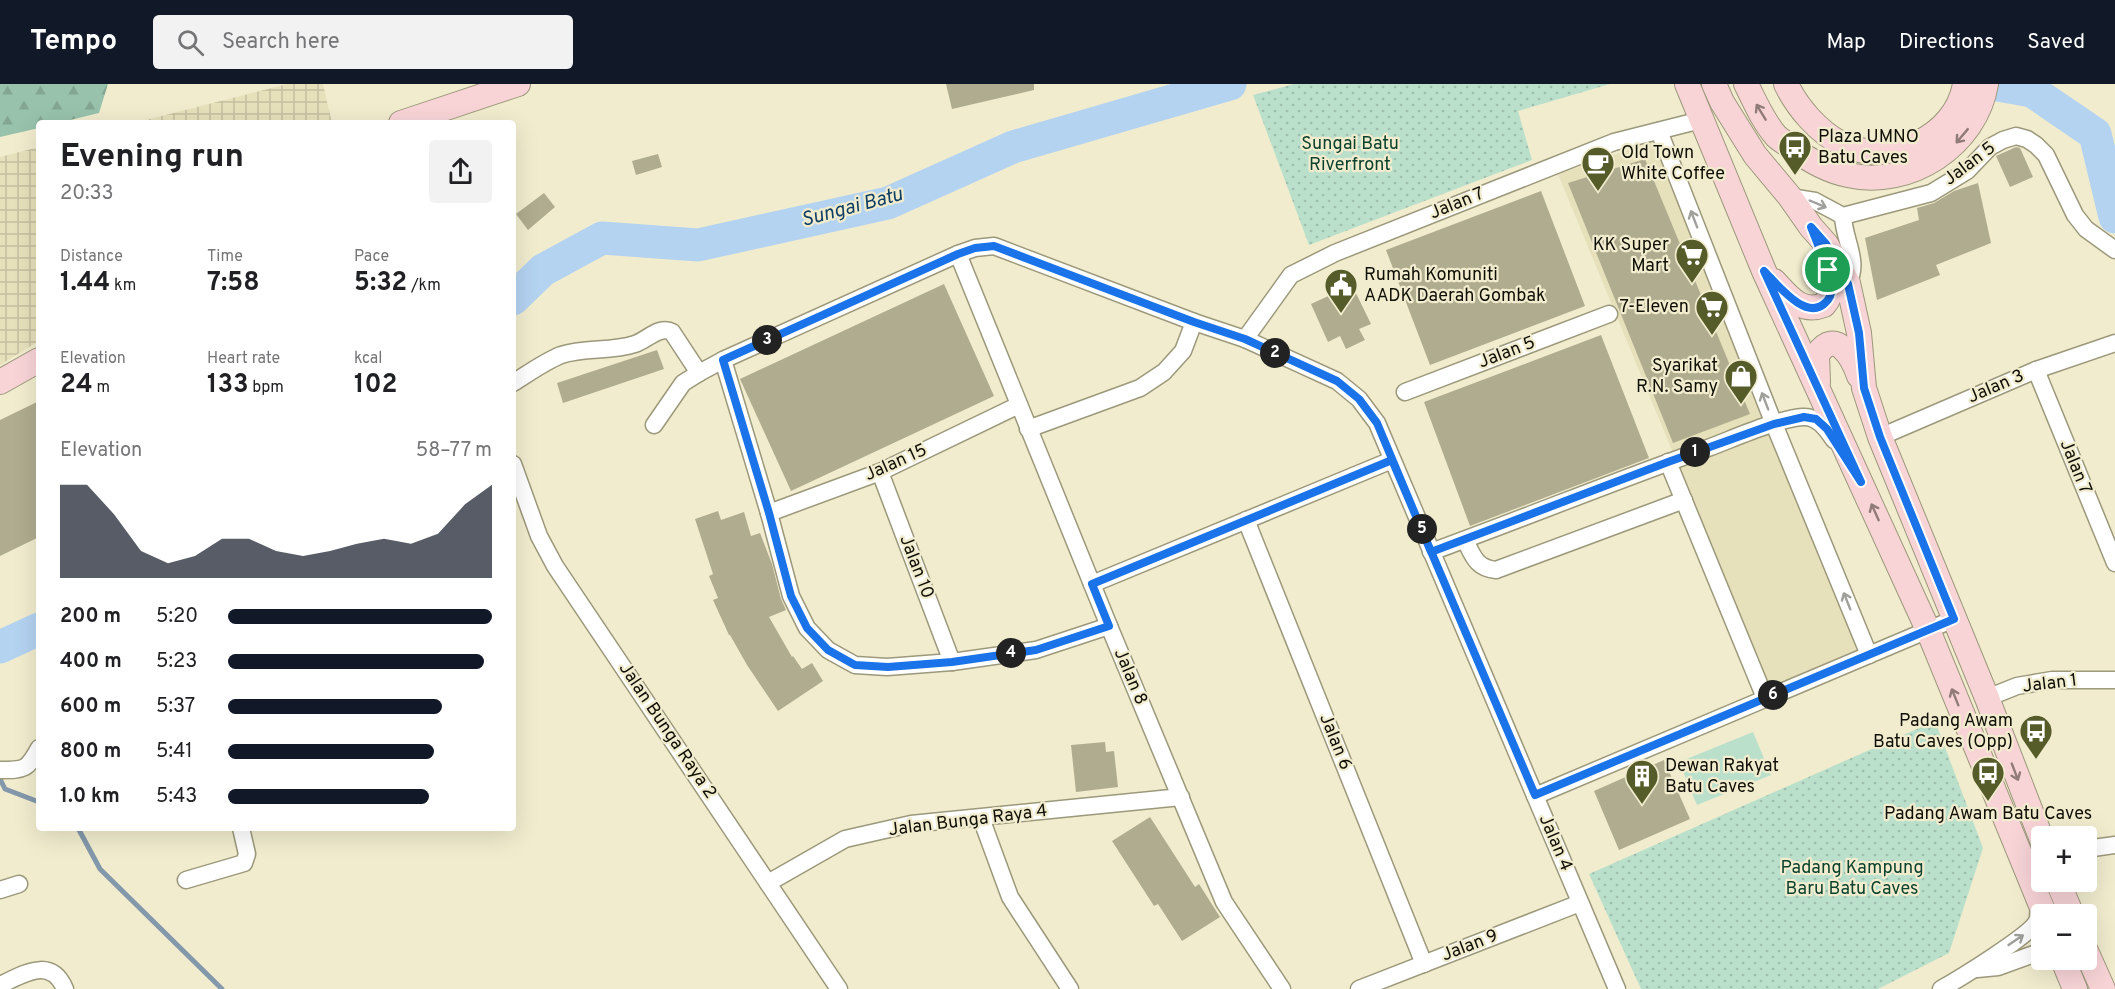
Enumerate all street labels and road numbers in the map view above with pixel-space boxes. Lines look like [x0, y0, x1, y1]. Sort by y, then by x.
street label: Jalan 5 [1939, 137, 2001, 191]
street label: Jalan 7 [1426, 183, 1488, 225]
street label: Jalan 5 [1475, 332, 1539, 374]
street label: Jalan 3 [1964, 365, 2028, 409]
street label: Jalan 7 [2054, 436, 2096, 498]
street label: Jalan 15 [861, 439, 931, 487]
street label: Jalan 10 [893, 532, 939, 602]
street label: Jalan 8 [1108, 645, 1152, 709]
street label: Jalan Bunga Raya 2 [613, 658, 721, 804]
street label: Jalan 1 [2021, 669, 2079, 699]
street label: Jalan 6 [1313, 710, 1357, 774]
street label: Jalan Bunga Raya 4 [887, 800, 1049, 842]
street label: Jalan 4 [1533, 811, 1577, 875]
street label: Jalan 9 [1438, 925, 1502, 967]

